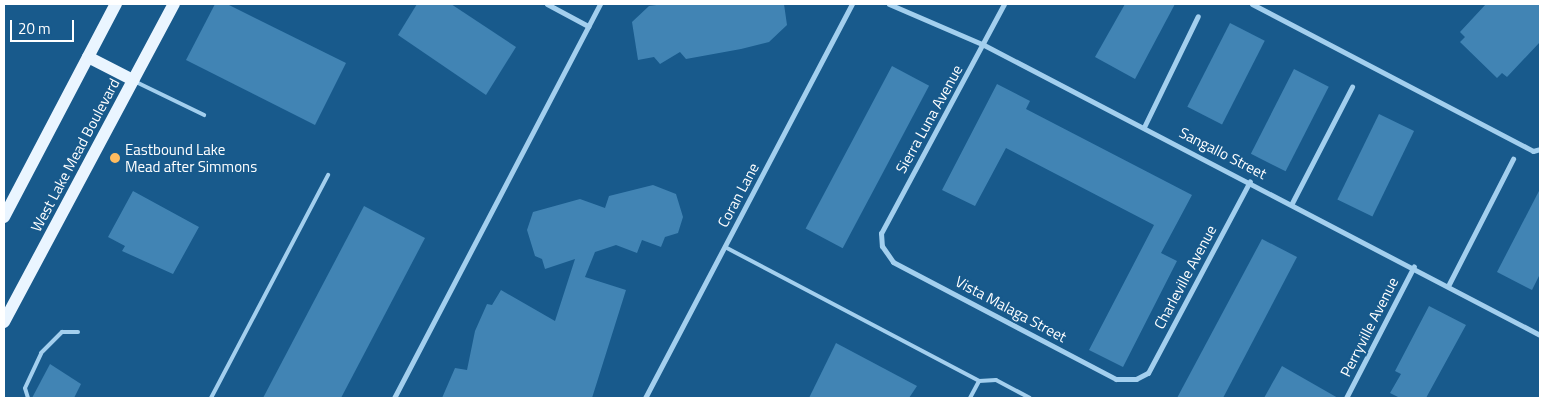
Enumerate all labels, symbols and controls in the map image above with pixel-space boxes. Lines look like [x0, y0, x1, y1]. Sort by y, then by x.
scale bar [12, 10, 76, 42]
text: 20 m [18, 17, 51, 40]
street label: Sierra Luna Avenue [892, 62, 966, 176]
street label: West Lake Mead Boulevard [27, 75, 123, 235]
street label: Sangallo Street [1176, 123, 1270, 183]
place label: Eastbound Lake Mead after Simmons [125, 140, 257, 175]
marker: Eastbound Lake Mead after Simmons [109, 152, 121, 164]
street label: Coran Lane [714, 160, 762, 230]
street label: Charleville Avenue [1150, 222, 1220, 332]
street label: Vista Malaga Street [952, 272, 1070, 346]
street label: Perryville Avenue [1336, 274, 1402, 380]

